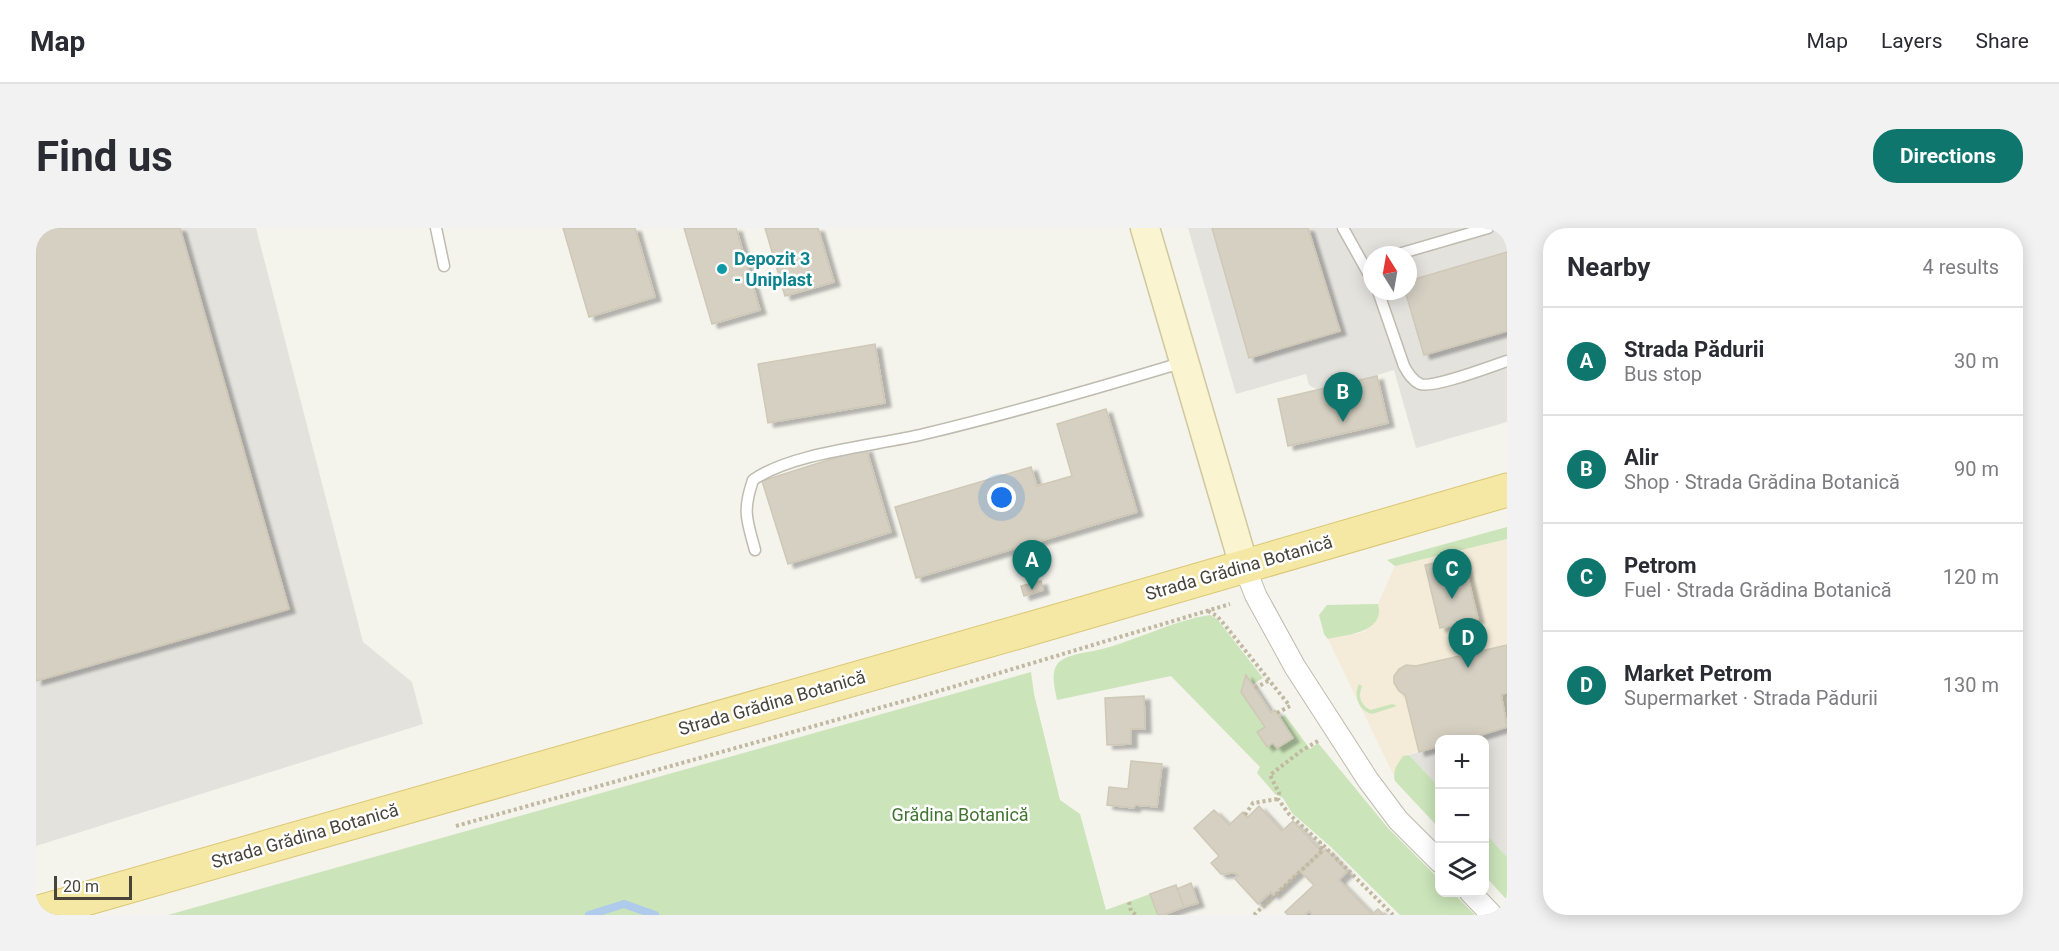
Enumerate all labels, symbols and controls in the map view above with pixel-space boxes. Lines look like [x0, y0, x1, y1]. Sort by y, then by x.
text: Map [30, 25, 85, 58]
text: Map [1806, 29, 1848, 53]
text: Layers [1881, 29, 1942, 53]
text: Share [1975, 29, 2029, 53]
button: Directions [1873, 129, 2023, 183]
text: Find us [36, 132, 173, 181]
north arrow [1363, 246, 1417, 300]
place label: Depozit 3 - Uniplast [734, 248, 812, 290]
text: Nearby [1567, 252, 1650, 282]
text: 4 results [1923, 255, 1999, 279]
marker: Depozit 3 - Uniplast [715, 262, 729, 276]
text: Strada Pădurii [1624, 337, 1764, 362]
text: A [1580, 349, 1593, 373]
text: 30 m [1954, 349, 1999, 373]
text: Bus stop [1624, 362, 1702, 386]
pin: B [1324, 372, 1362, 422]
text: Alir [1624, 445, 1658, 470]
text: B [1580, 457, 1593, 481]
text: 90 m [1954, 457, 1999, 481]
text: Shop · Strada Grădina Botanică [1624, 470, 1900, 494]
your location [987, 483, 1016, 512]
street label: Strada Grădina Botanică [1143, 531, 1335, 604]
pin: A [1012, 540, 1052, 590]
pin: C [1432, 550, 1472, 599]
text: Petrom [1624, 553, 1697, 578]
text: C [1580, 565, 1593, 589]
text: 120 m [1943, 565, 1999, 589]
text: Fuel · Strada Grădina Botanică [1624, 578, 1892, 602]
pin: D [1448, 618, 1488, 668]
text: Market Petrom [1624, 661, 1772, 686]
street label: Strada Grădina Botanică [676, 666, 868, 739]
text: D [1580, 673, 1593, 697]
text: 130 m [1943, 673, 1999, 697]
text: Supermarket · Strada Pădurii [1624, 686, 1878, 710]
map controls [1435, 735, 1489, 897]
button: + [1435, 735, 1489, 789]
button: − [1435, 789, 1489, 843]
street label: Strada Grădina Botanică [209, 799, 401, 872]
park label: Grădina Botanică [891, 804, 1029, 825]
button: layers [1435, 843, 1489, 897]
scale bar [54, 873, 132, 900]
text: 20 m [63, 877, 99, 896]

